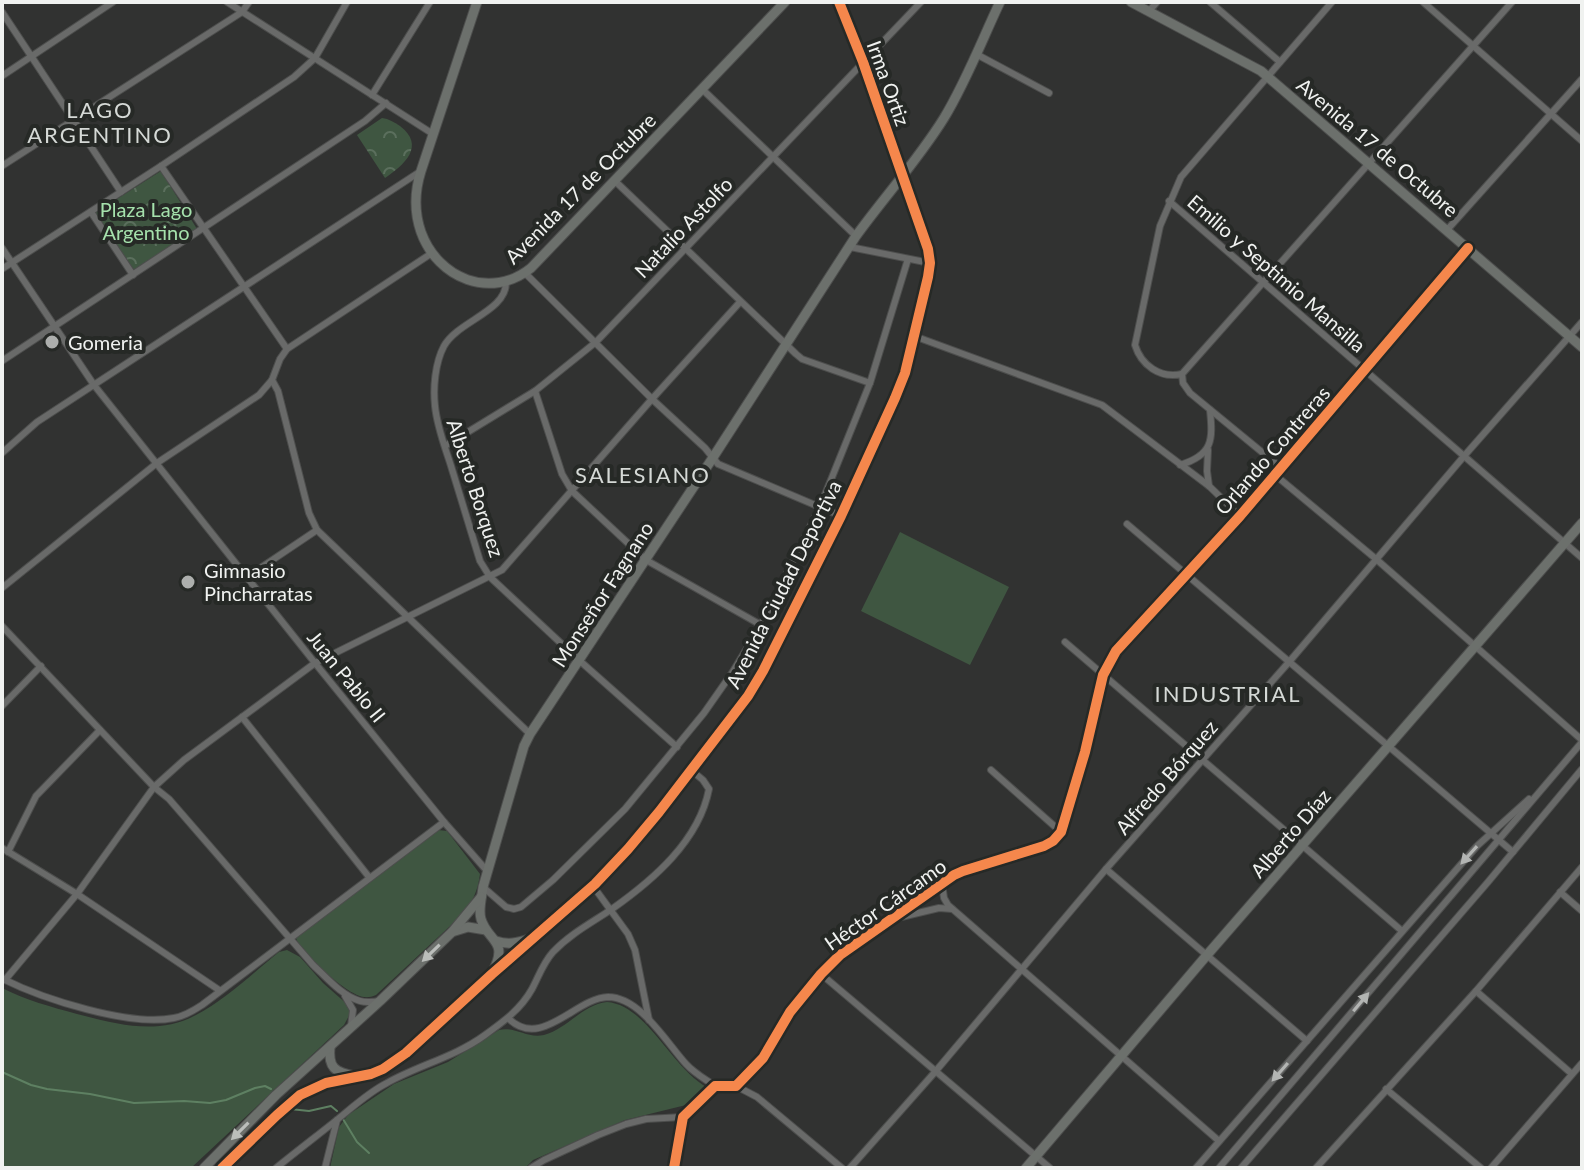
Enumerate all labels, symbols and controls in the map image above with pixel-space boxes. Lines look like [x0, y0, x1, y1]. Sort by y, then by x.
street label: Irma Ortiz [863, 37, 915, 129]
street label: Avenida 17 de Octubre [1292, 73, 1464, 221]
district label: LAGO ARGENTINO [27, 96, 173, 148]
street label: Avenida 17 de Octubre [500, 108, 660, 268]
street label: Natalio Astolfo [629, 172, 737, 282]
street label: Emilio y Septimio Mansilla [1183, 189, 1371, 357]
park label: Plaza Lago Argentino [100, 197, 192, 244]
place label: Gomeria [68, 330, 143, 354]
marker: Gomeria [43, 333, 61, 351]
street label: Orlando Contreras [1210, 381, 1334, 519]
street label: Alberto Borquez [442, 416, 510, 560]
district label: SALESIANO [575, 461, 711, 488]
street label: Avenida Ciudad Deportiva [720, 476, 846, 692]
street label: Monseñor Fagnano [546, 517, 658, 671]
place label: Gimnasio Pincharratas [204, 558, 313, 605]
marker: Gimnasio Pincharratas [179, 573, 197, 591]
street label: Juan Pablo II [303, 625, 391, 727]
district label: INDUSTRIAL [1155, 680, 1301, 707]
street label: Alfredo Bórquez [1110, 715, 1222, 839]
street label: Alberto Díaz [1245, 784, 1335, 882]
one-way arrow [1461, 844, 1478, 864]
street label: Héctor Cárcamo [820, 853, 950, 955]
one-way arrow [422, 943, 441, 961]
one-way arrow [1352, 992, 1369, 1012]
one-way arrow [1271, 1062, 1289, 1081]
one-way arrow [231, 1121, 250, 1140]

